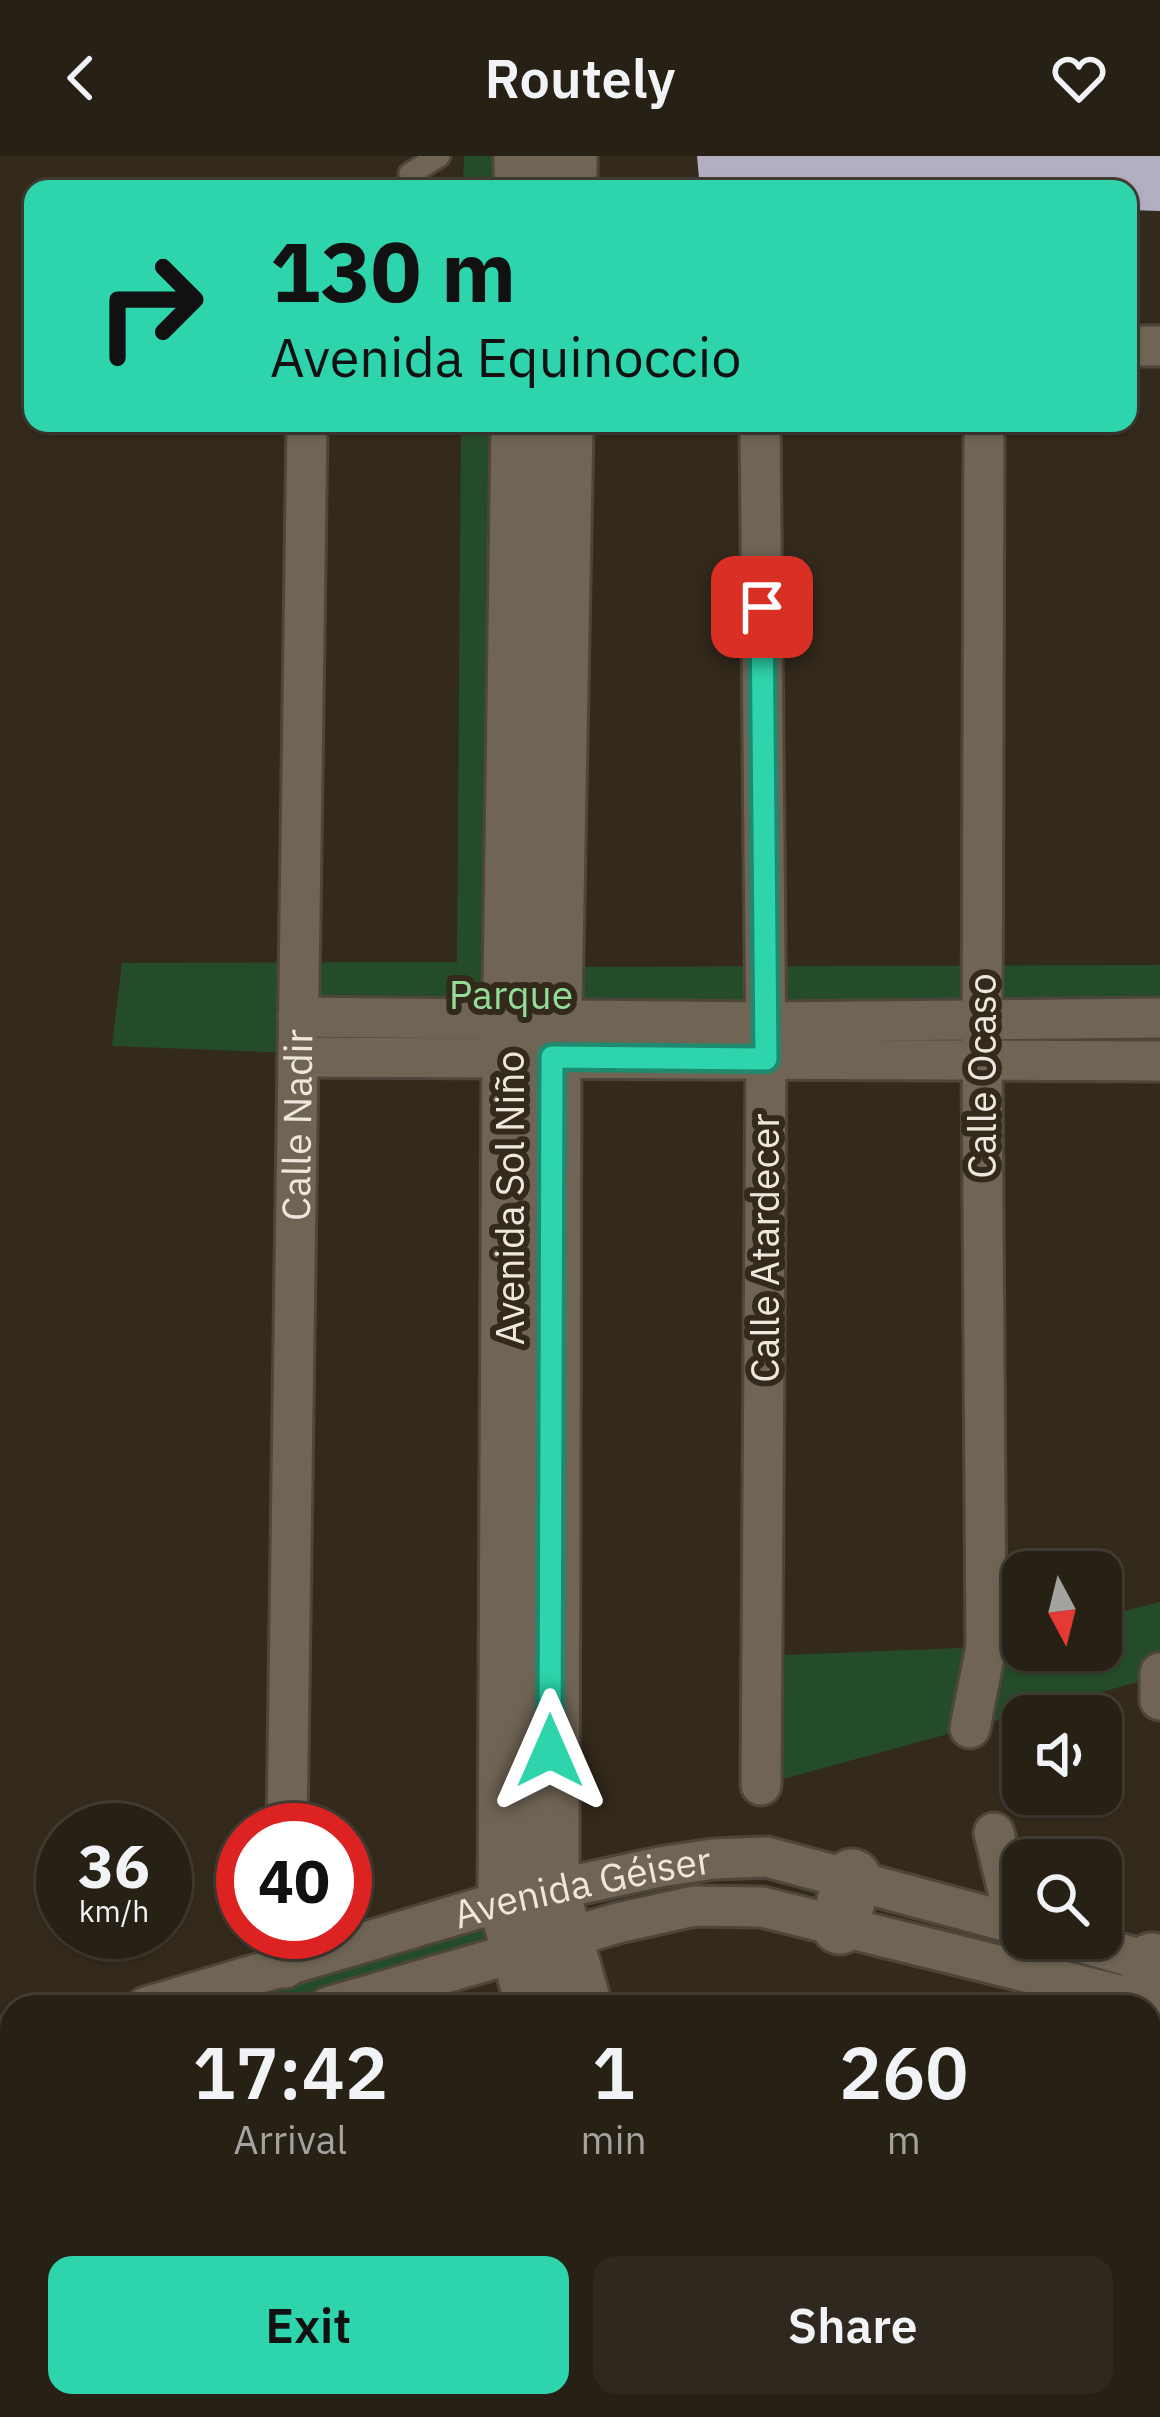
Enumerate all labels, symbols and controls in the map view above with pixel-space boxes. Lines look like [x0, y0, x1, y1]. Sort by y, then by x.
text: Routely [484, 43, 676, 113]
icon: back [48, 45, 114, 111]
icon: heart [1046, 45, 1112, 111]
text: 130 m [270, 216, 516, 325]
icon: right [72, 228, 228, 384]
text: Avenida Equinoccio [270, 322, 741, 392]
pin [711, 556, 813, 658]
icon: arrive [729, 574, 795, 640]
park label: Parque [449, 969, 573, 1020]
street label: Calle Ocaso [956, 973, 1007, 1179]
street label: Calle Nadir [270, 1029, 323, 1221]
street label: Avenida Sol Niño [484, 1051, 535, 1345]
street label: Calle Atardecer [739, 1113, 790, 1383]
north arrow [1002, 1551, 1122, 1671]
map controls [1002, 1551, 1122, 1959]
position arrow [487, 1688, 613, 1814]
button: sound [1002, 1695, 1122, 1815]
speed limit sign: 40 [216, 1803, 372, 1959]
text: 36 [78, 1826, 150, 1905]
street label: Avenida Géiser [447, 1834, 714, 1939]
button: search [1002, 1839, 1122, 1959]
text: km/h [79, 1891, 149, 1930]
text: 17:42 [192, 2025, 388, 2119]
text: 1 [592, 2025, 635, 2119]
text: 260 [839, 2025, 969, 2119]
text: Arrival [233, 2114, 347, 2165]
text: min [581, 2114, 647, 2165]
text: m [887, 2114, 921, 2165]
button: Exit [48, 2256, 569, 2394]
button: Share [593, 2256, 1113, 2394]

